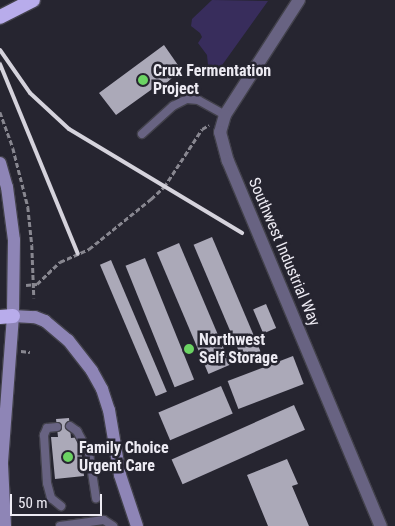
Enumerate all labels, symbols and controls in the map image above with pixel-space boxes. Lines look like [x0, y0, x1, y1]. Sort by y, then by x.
place label: Crux Fermentation Project [153, 61, 271, 99]
marker: Crux Fermentation Project [137, 74, 149, 86]
street label: Southwest Industrial Way [244, 175, 324, 329]
place label: Northwest Self Storage [199, 330, 278, 368]
marker: Northwest Self Storage [183, 343, 195, 355]
place label: Family Choice Urgent Care [79, 438, 169, 476]
marker: Family Choice Urgent Care [61, 450, 75, 464]
scale bar [12, 484, 105, 516]
text: 50 m [18, 494, 48, 512]

